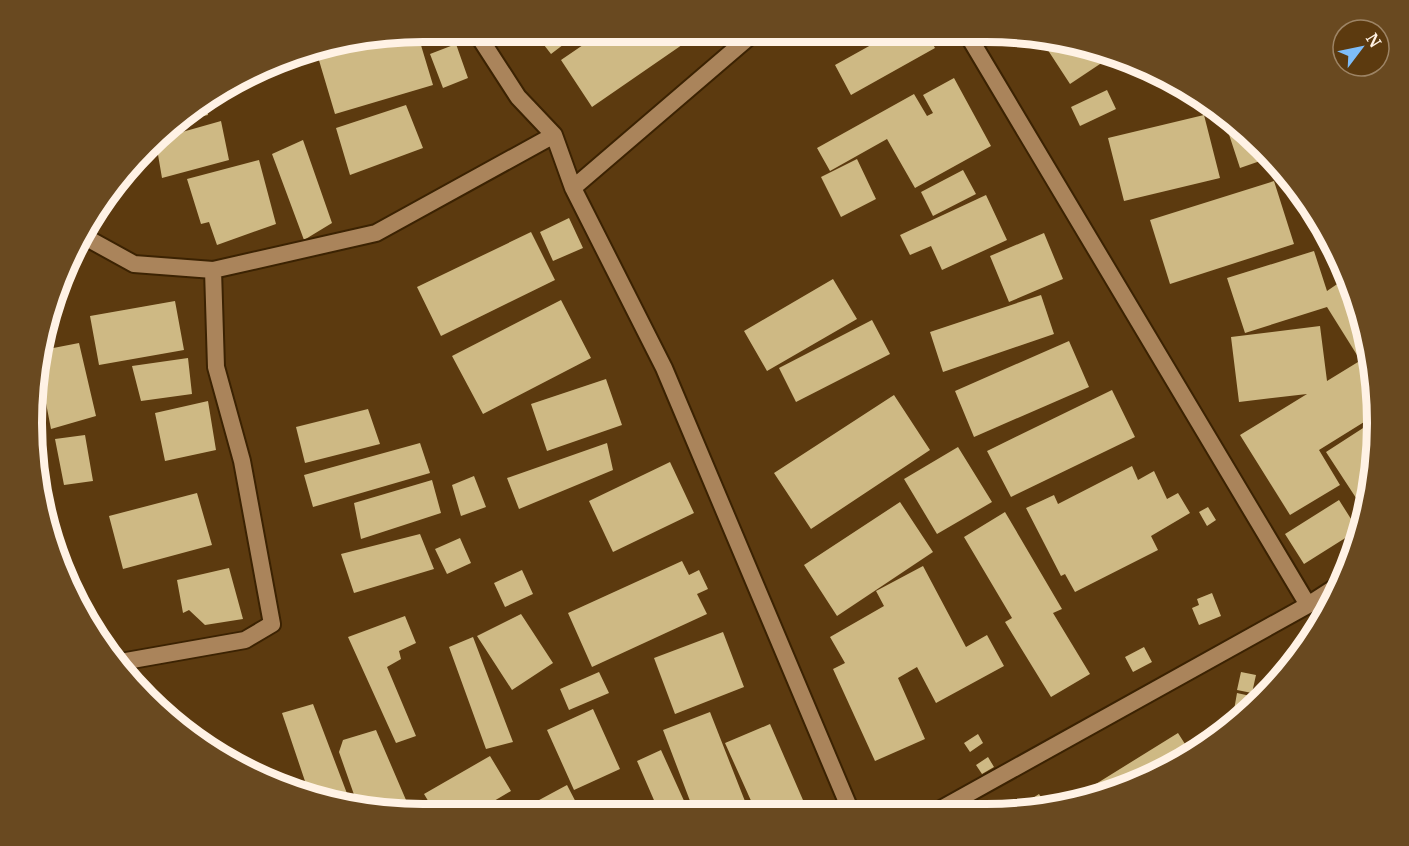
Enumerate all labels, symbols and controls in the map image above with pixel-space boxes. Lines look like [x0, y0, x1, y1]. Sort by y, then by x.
north arrow [1331, 18, 1391, 78]
text: N [1362, 29, 1386, 51]

